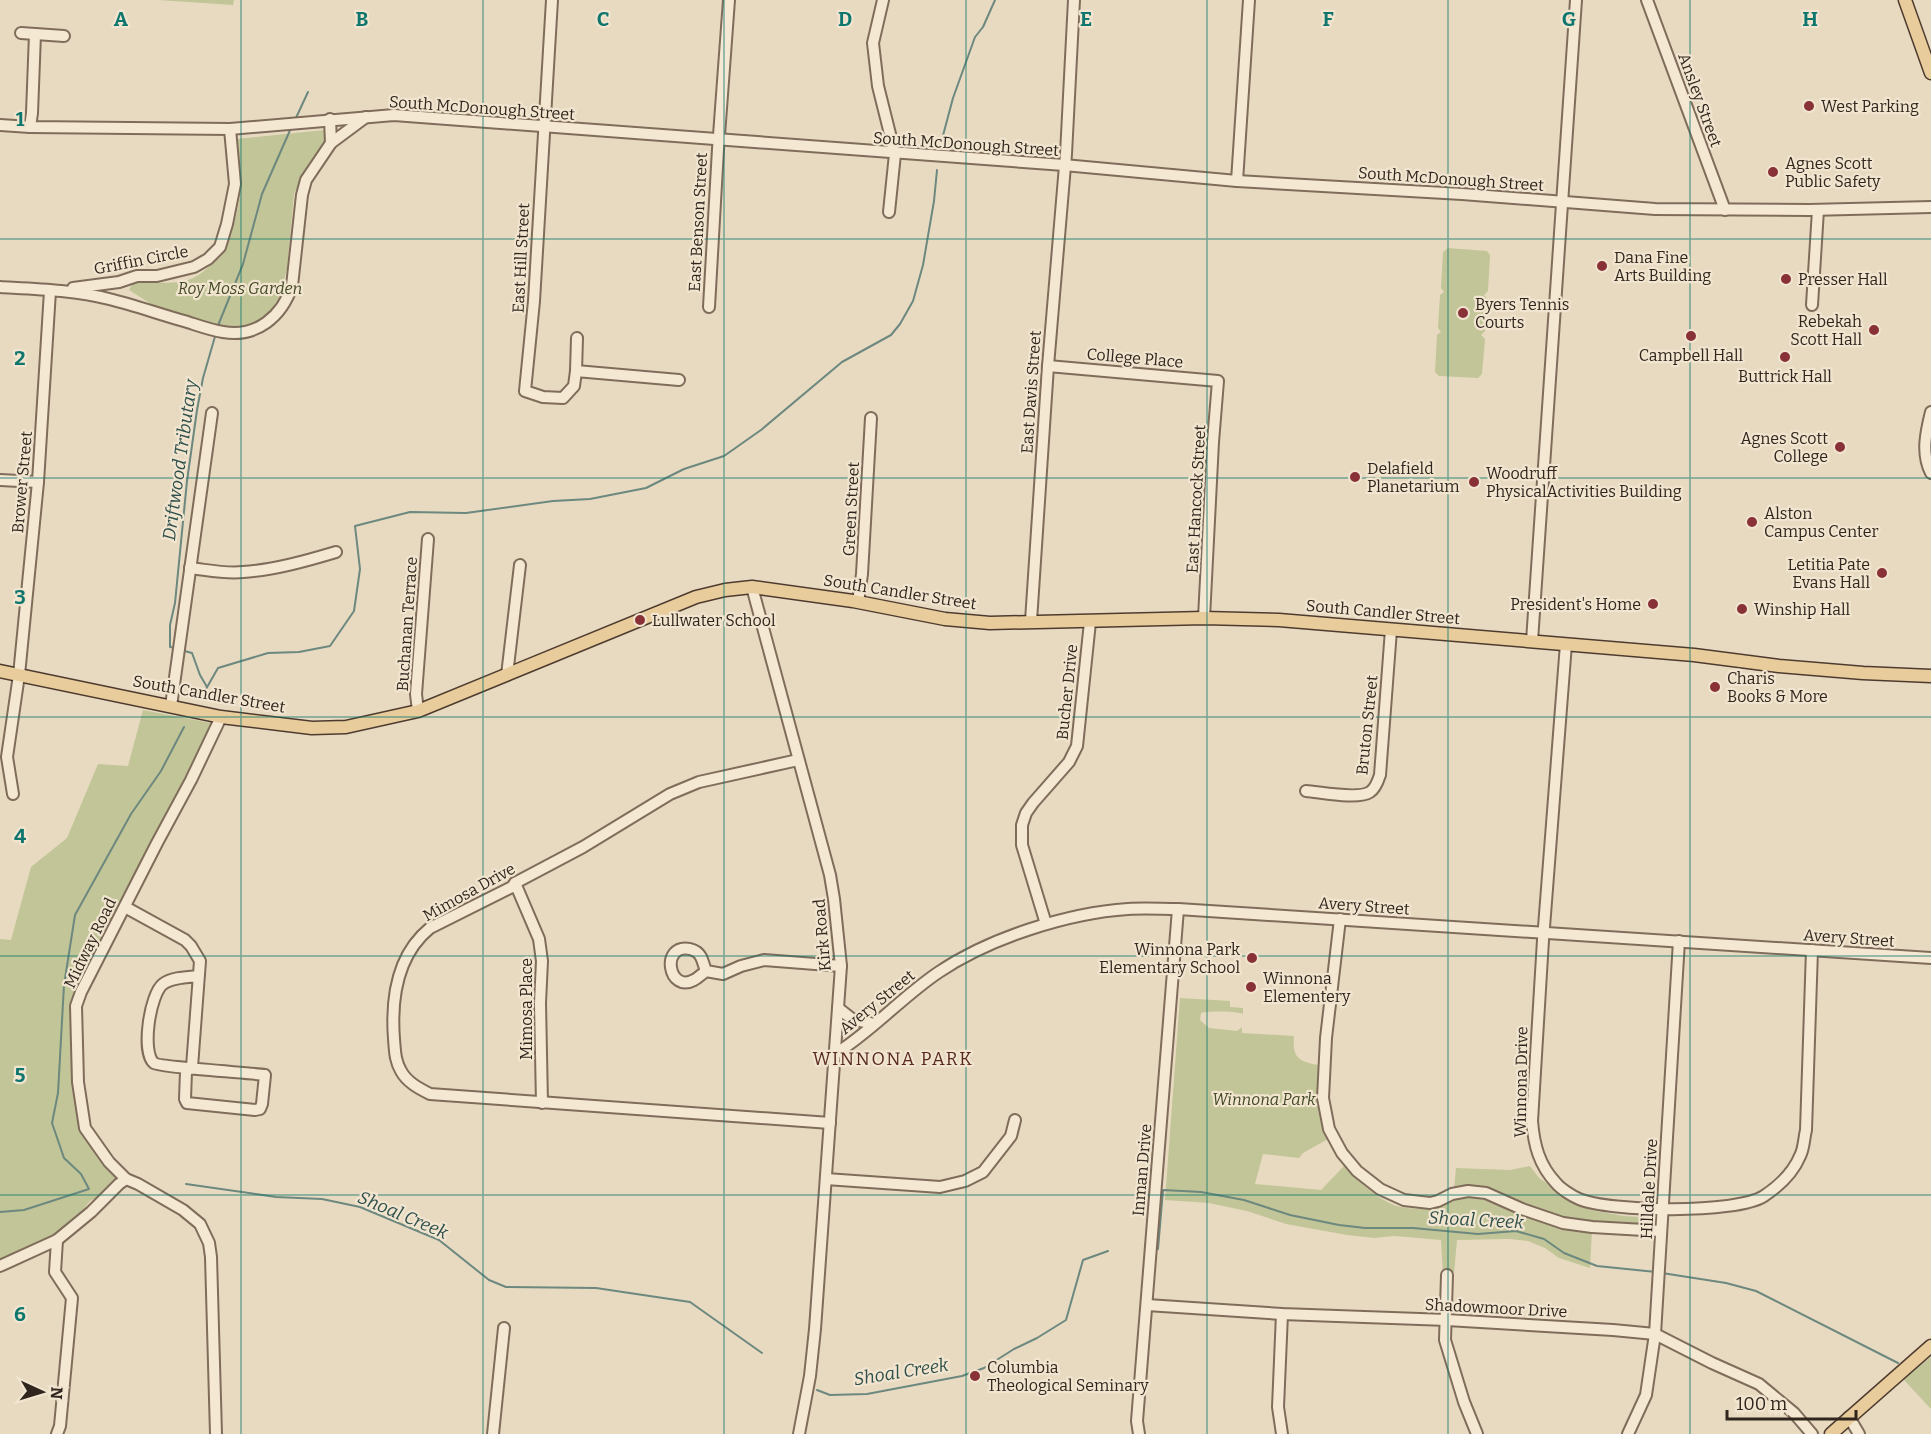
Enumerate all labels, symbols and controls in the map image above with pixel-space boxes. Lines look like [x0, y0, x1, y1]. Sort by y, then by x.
text: A [114, 7, 129, 31]
text: B [356, 7, 369, 31]
text: C [597, 7, 609, 31]
text: D [838, 7, 852, 31]
text: E [1080, 7, 1092, 31]
text: F [1322, 7, 1334, 31]
text: G [1562, 7, 1576, 31]
text: H [1802, 7, 1818, 31]
street label: Ansley Street [1674, 50, 1726, 150]
street label: South McDonough Street [388, 92, 576, 124]
place label: West Parking [1821, 97, 1919, 116]
marker: West Parking [1802, 99, 1816, 113]
text: 1 [16, 107, 25, 131]
street label: South McDonough Street [872, 128, 1060, 160]
street label: East Benson Street [685, 152, 711, 292]
place label: Agnes Scott Public Safety [1785, 154, 1881, 191]
street label: South McDonough Street [1357, 163, 1545, 195]
marker: Agnes Scott Public Safety [1766, 165, 1780, 179]
street label: East Hill Street [509, 202, 533, 313]
street label: Griffin Circle [92, 242, 190, 278]
place label: Dana Fine Arts Building [1614, 248, 1711, 285]
marker: Dana Fine Arts Building [1595, 259, 1609, 273]
place label: Presser Hall [1798, 270, 1888, 289]
marker: Presser Hall [1779, 272, 1793, 286]
park label: Roy Moss Garden [178, 279, 302, 298]
place label: Byers Tennis Courts [1475, 295, 1569, 332]
marker: Byers Tennis Courts [1456, 306, 1470, 320]
place label: Rebekah Scott Hall [1790, 312, 1862, 349]
marker: Rebekah Scott Hall [1867, 323, 1881, 337]
street label: East Davis Street [1017, 329, 1045, 454]
marker: Campbell Hall [1684, 329, 1698, 343]
street label: College Place [1086, 344, 1184, 372]
text: 2 [14, 346, 26, 370]
place label: Campbell Hall [1639, 346, 1744, 365]
marker: Buttrick Hall [1778, 350, 1792, 364]
place label: Buttrick Hall [1738, 367, 1832, 386]
water label: Driftwood Tributary [158, 377, 202, 542]
street label: East Hancock Street [1183, 424, 1209, 574]
place label: Agnes Scott College [1741, 429, 1828, 466]
street label: Brower Street [8, 430, 36, 534]
marker: Agnes Scott College [1833, 440, 1847, 454]
place label: Delafield Planetarium [1367, 459, 1460, 496]
street label: Green Street [839, 461, 863, 557]
place label: Woodruff PhysicalActivities Building [1486, 464, 1682, 501]
marker: Delafield Planetarium [1348, 470, 1362, 484]
marker: Woodruff PhysicalActivities Building [1467, 475, 1481, 489]
place label: Alston Campus Center [1764, 504, 1878, 541]
marker: Alston Campus Center [1745, 515, 1759, 529]
place label: Letitia Pate Evans Hall [1788, 555, 1870, 592]
street label: Buchanan Terrace [393, 556, 421, 692]
marker: Letitia Pate Evans Hall [1875, 566, 1889, 580]
street label: South Candler Street [822, 571, 978, 613]
text: 3 [14, 585, 26, 609]
place label: President's Home [1510, 595, 1641, 614]
street label: South Candler Street [1305, 596, 1461, 628]
marker: President's Home [1646, 597, 1660, 611]
place label: Winship Hall [1754, 600, 1850, 619]
marker: Winship Hall [1735, 602, 1749, 616]
place label: Lullwater School [652, 611, 776, 630]
marker: Lullwater School [633, 613, 647, 627]
street label: Bucher Drive [1053, 643, 1081, 741]
place label: Charis Books & More [1727, 669, 1828, 706]
street label: South Candler Street [131, 671, 287, 717]
street label: Bruton Street [1352, 674, 1382, 776]
marker: Charis Books & More [1708, 680, 1722, 694]
text: 4 [14, 824, 26, 848]
street label: Mimosa Drive [420, 859, 518, 925]
street label: Avery Street [1318, 893, 1411, 919]
street label: Midway Road [60, 894, 120, 991]
street label: Kirk Road [809, 898, 835, 972]
street label: Avery Street [1803, 925, 1896, 951]
place label: Winnona Park Elementary School [1099, 940, 1240, 977]
marker: Winnona Park Elementary School [1245, 951, 1259, 965]
street label: Mimosa Place [517, 958, 536, 1060]
street label: Avery Street [835, 966, 919, 1038]
place label: Winnona Elementery [1263, 969, 1351, 1006]
marker: Winnona Elementery [1244, 980, 1258, 994]
street label: Winnona Drive [1511, 1026, 1531, 1138]
district label: WINNONA PARK [813, 1048, 973, 1070]
text: 5 [15, 1063, 26, 1087]
park label: Winnona Park [1212, 1090, 1316, 1109]
street label: Inman Drive [1129, 1123, 1155, 1217]
street label: Hilldale Drive [1637, 1138, 1661, 1240]
water label: Shoal Creek [355, 1186, 452, 1244]
water label: Shoal Creek [1428, 1207, 1525, 1234]
street label: Shadowmoor Drive [1424, 1295, 1568, 1321]
text: 6 [14, 1302, 26, 1326]
water label: Shoal Creek [852, 1354, 950, 1390]
place label: Columbia Theological Seminary [987, 1358, 1149, 1395]
north arrow [12, 1362, 72, 1422]
marker: Columbia Theological Seminary [968, 1369, 982, 1383]
scale bar [1727, 1383, 1856, 1421]
text: N [47, 1386, 66, 1400]
text: 100 m [1736, 1393, 1787, 1415]

